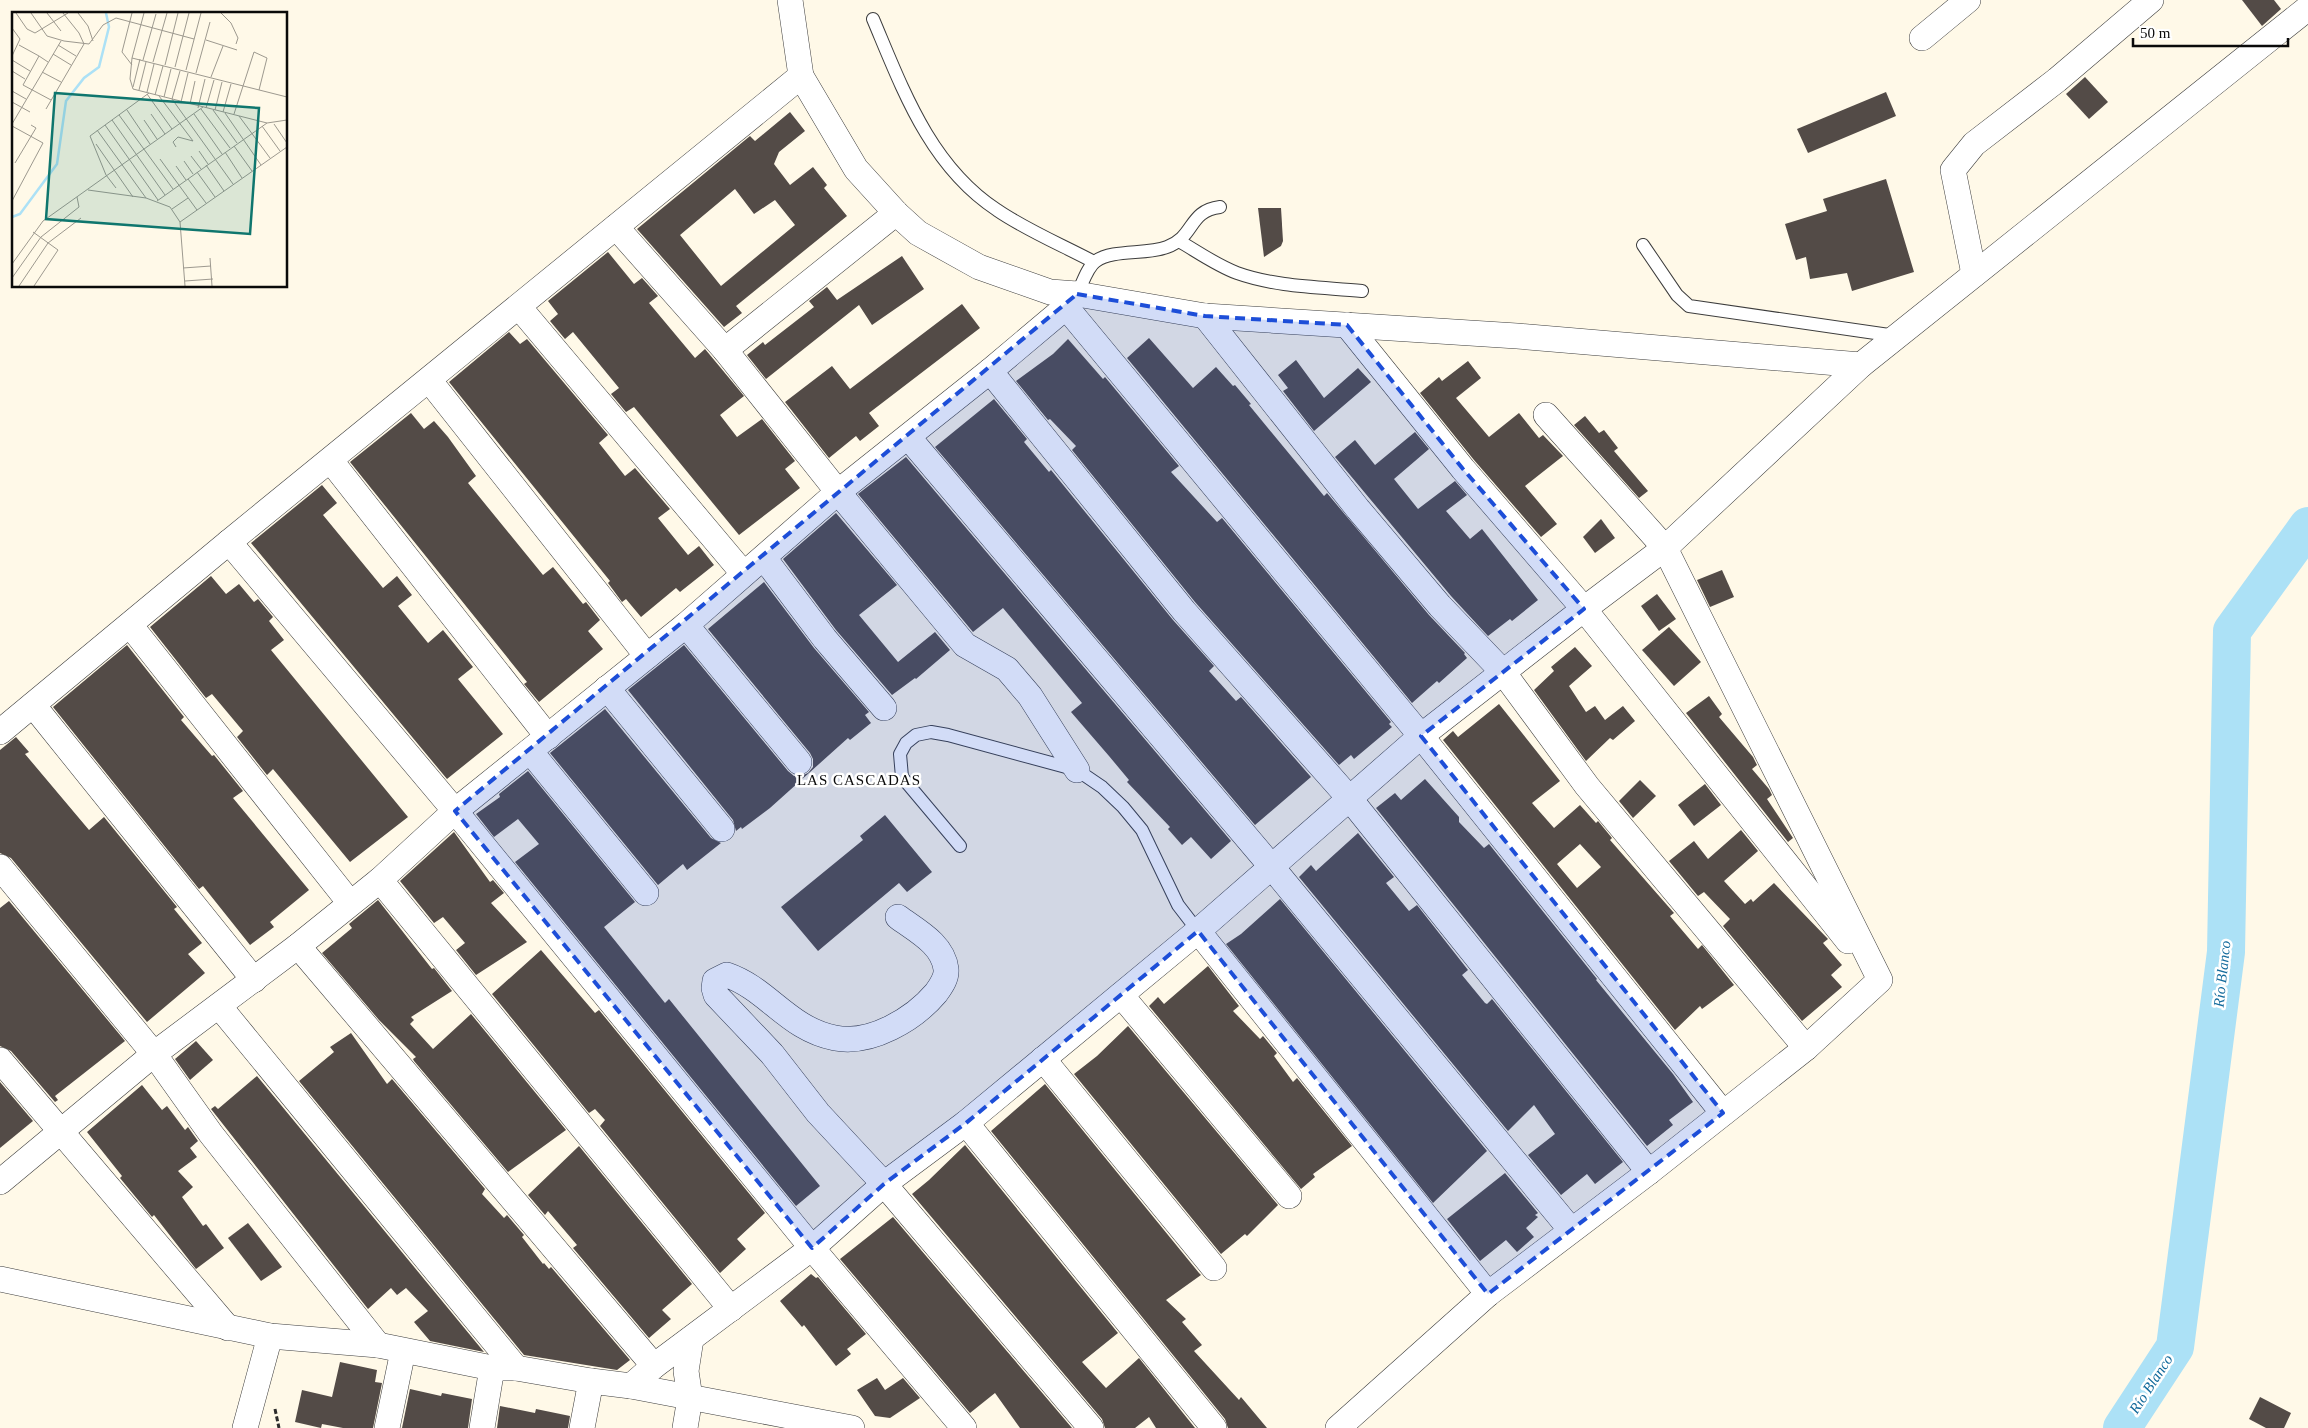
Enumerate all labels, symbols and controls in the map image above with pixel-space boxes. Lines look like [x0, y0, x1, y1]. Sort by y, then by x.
inset map [12, 12, 288, 288]
scale bar [2133, 15, 2288, 47]
text: 50 m [2140, 25, 2171, 41]
district label: LAS CASCADAS [797, 772, 921, 788]
water label: Río Blanco [2210, 939, 2234, 1009]
water label: Río Blanco [2125, 1351, 2176, 1417]

